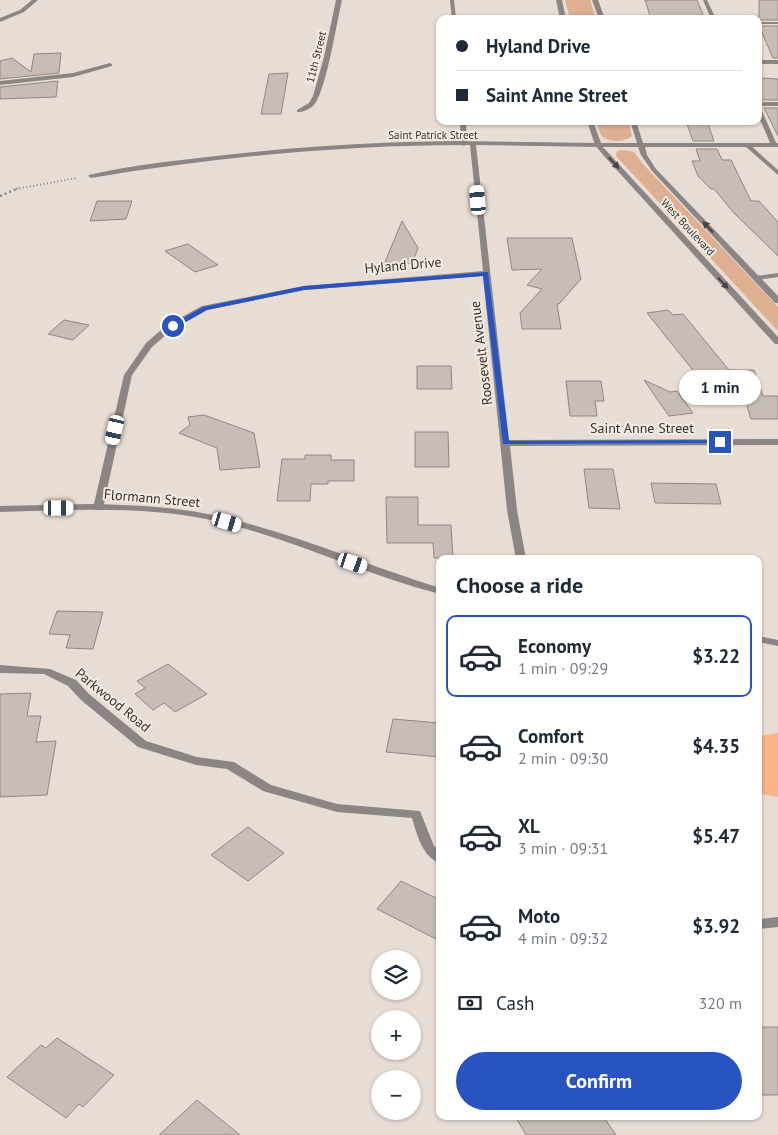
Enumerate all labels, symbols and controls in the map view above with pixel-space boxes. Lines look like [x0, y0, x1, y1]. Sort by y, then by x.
street label: 11th Street [303, 29, 329, 84]
text: Hyland Drive [486, 34, 591, 58]
text: Saint Anne Street [486, 83, 628, 107]
street label: Saint Patrick Street [388, 128, 478, 142]
one-way arrow [608, 157, 620, 169]
car [469, 184, 486, 216]
street label: West Boulevard [658, 196, 718, 258]
one-way arrow [702, 222, 714, 234]
street label: Hyland Drive [364, 253, 442, 277]
one-way arrow [718, 276, 729, 289]
street label: Roosevelt Avenue [466, 300, 496, 406]
route start [162, 315, 184, 337]
callout: 1 min [679, 370, 761, 404]
text: 1 min [700, 377, 740, 397]
car [104, 414, 125, 446]
street label: Saint Anne Street [590, 419, 694, 437]
route end [709, 431, 731, 453]
street label: Flormann Street [103, 485, 201, 511]
car [44, 501, 74, 516]
car [210, 510, 243, 534]
car [336, 551, 369, 575]
text: Choose a ride [456, 571, 583, 599]
icon: car [458, 634, 503, 679]
text: Economy [518, 634, 591, 658]
text: $3.22 [692, 644, 740, 668]
text: 1 min · 09:29 [518, 658, 608, 678]
street label: Parkwood Road [72, 664, 154, 736]
icon: car [458, 724, 503, 769]
text: Comfort [518, 724, 584, 748]
text: $4.35 [692, 734, 740, 758]
text: 2 min · 09:30 [518, 748, 608, 768]
icon: car [458, 814, 503, 859]
text: XL [518, 814, 540, 838]
text: $5.47 [692, 824, 740, 848]
text: 3 min · 09:31 [518, 838, 608, 858]
icon: car [458, 904, 503, 949]
text: Moto [518, 904, 560, 928]
text: $3.92 [692, 914, 740, 938]
text: 4 min · 09:32 [518, 928, 608, 948]
map controls [371, 950, 421, 1120]
button: layers [371, 950, 421, 1000]
icon: cash [456, 989, 484, 1017]
text: Cash [496, 991, 534, 1015]
text: 320 m [699, 993, 742, 1013]
button: + [371, 1010, 421, 1060]
button: Confirm [456, 1052, 742, 1110]
button: − [371, 1070, 421, 1120]

